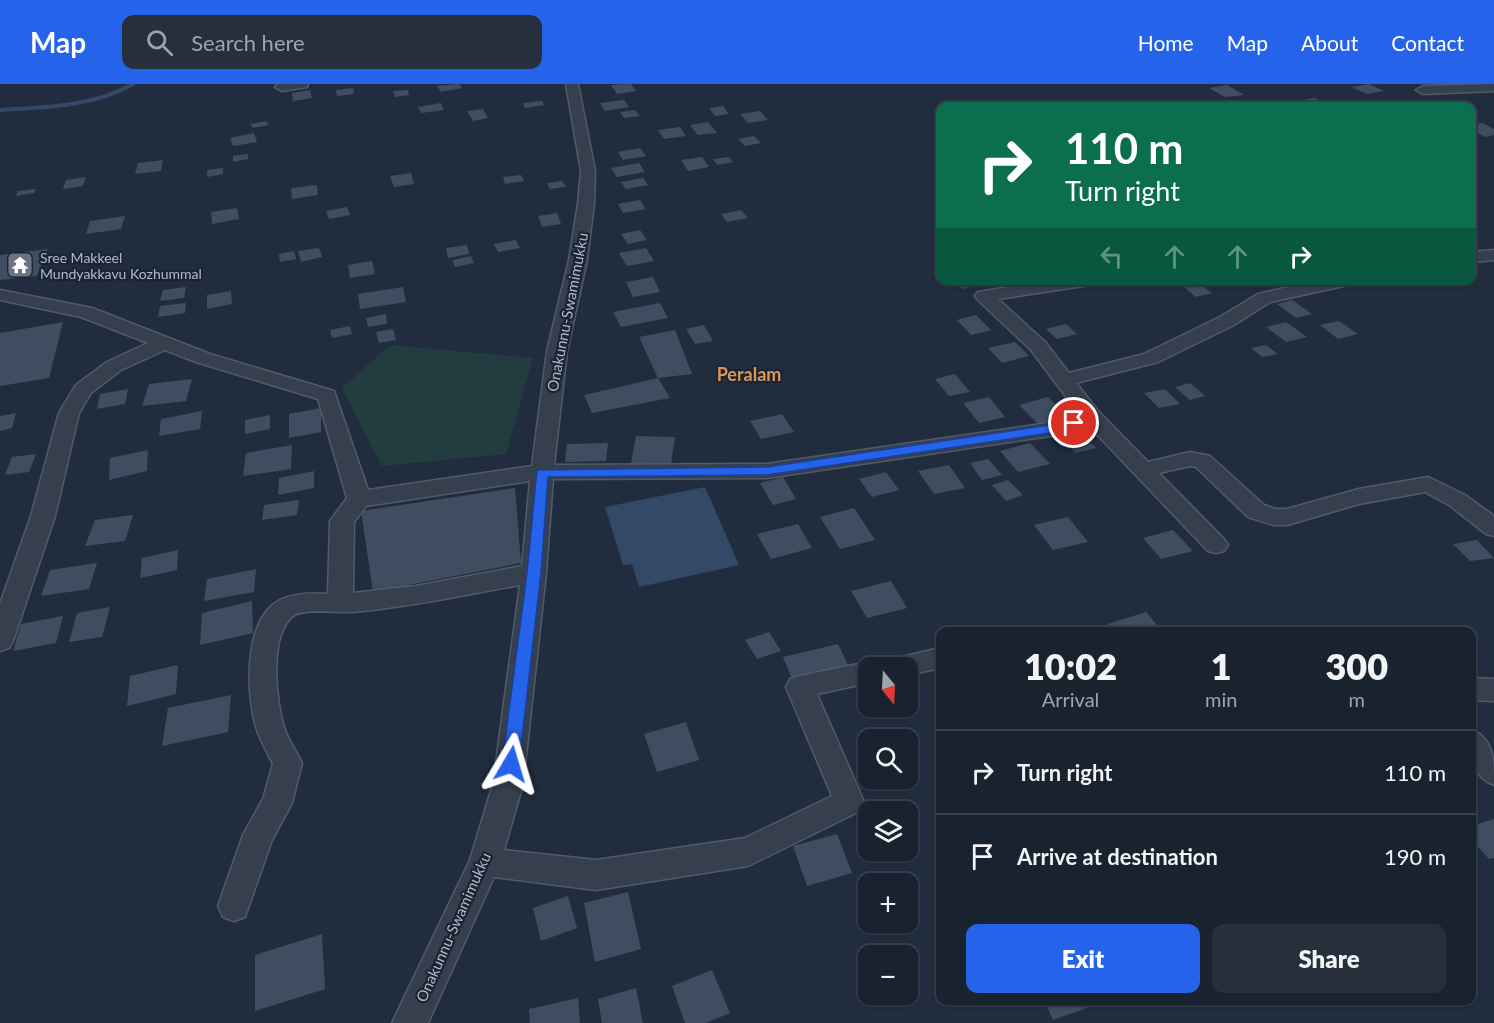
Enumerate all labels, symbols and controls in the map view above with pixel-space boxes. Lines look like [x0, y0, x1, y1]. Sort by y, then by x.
search box [122, 15, 542, 69]
text: Map [30, 25, 86, 59]
icon: search [143, 26, 176, 59]
text: Search here [191, 29, 305, 56]
text: Home [1138, 30, 1194, 55]
text: Map [1227, 30, 1268, 55]
text: About [1301, 30, 1358, 55]
text: Contact [1391, 30, 1464, 55]
text: 110 m [1065, 123, 1183, 173]
icon: right [966, 126, 1044, 204]
text: Turn right [1065, 174, 1180, 207]
street label: Onakunnu-Swamimukku [543, 231, 591, 393]
icon: left [1095, 240, 1128, 273]
icon: ahead [1158, 240, 1191, 273]
icon: ahead [1221, 240, 1254, 273]
icon: right [1284, 240, 1317, 273]
place label: Sree Makkeel Mundyakkavu Kozhummal [40, 249, 202, 282]
temple icon: Sree Makkeel Mundyakkavu Kozhummal [5, 250, 35, 280]
district label: Peralam [717, 363, 781, 385]
pin [1048, 397, 1099, 448]
icon: arrive [1057, 406, 1090, 439]
text: 10:02 [1024, 644, 1117, 688]
text: 1 [1211, 644, 1232, 688]
text: 300 [1325, 644, 1388, 688]
north arrow [858, 657, 918, 717]
map controls [858, 657, 918, 1005]
text: Arrival [1042, 687, 1099, 711]
text: min [1205, 687, 1237, 711]
text: m [1348, 687, 1365, 711]
button: search [858, 729, 918, 789]
position arrow [479, 732, 543, 796]
icon: right [966, 756, 999, 789]
text: Turn right [1017, 759, 1112, 786]
text: 110 m [1384, 759, 1446, 786]
button: layers [858, 801, 918, 861]
icon: arrive [966, 840, 999, 873]
text: Arrive at destination [1017, 843, 1218, 870]
text: 190 m [1384, 843, 1446, 870]
street label: Onakunnu-Swamimukku [412, 850, 494, 1004]
button: + [858, 873, 918, 933]
button: Exit [966, 924, 1200, 993]
button: Share [1212, 924, 1446, 993]
button: − [858, 945, 918, 1005]

